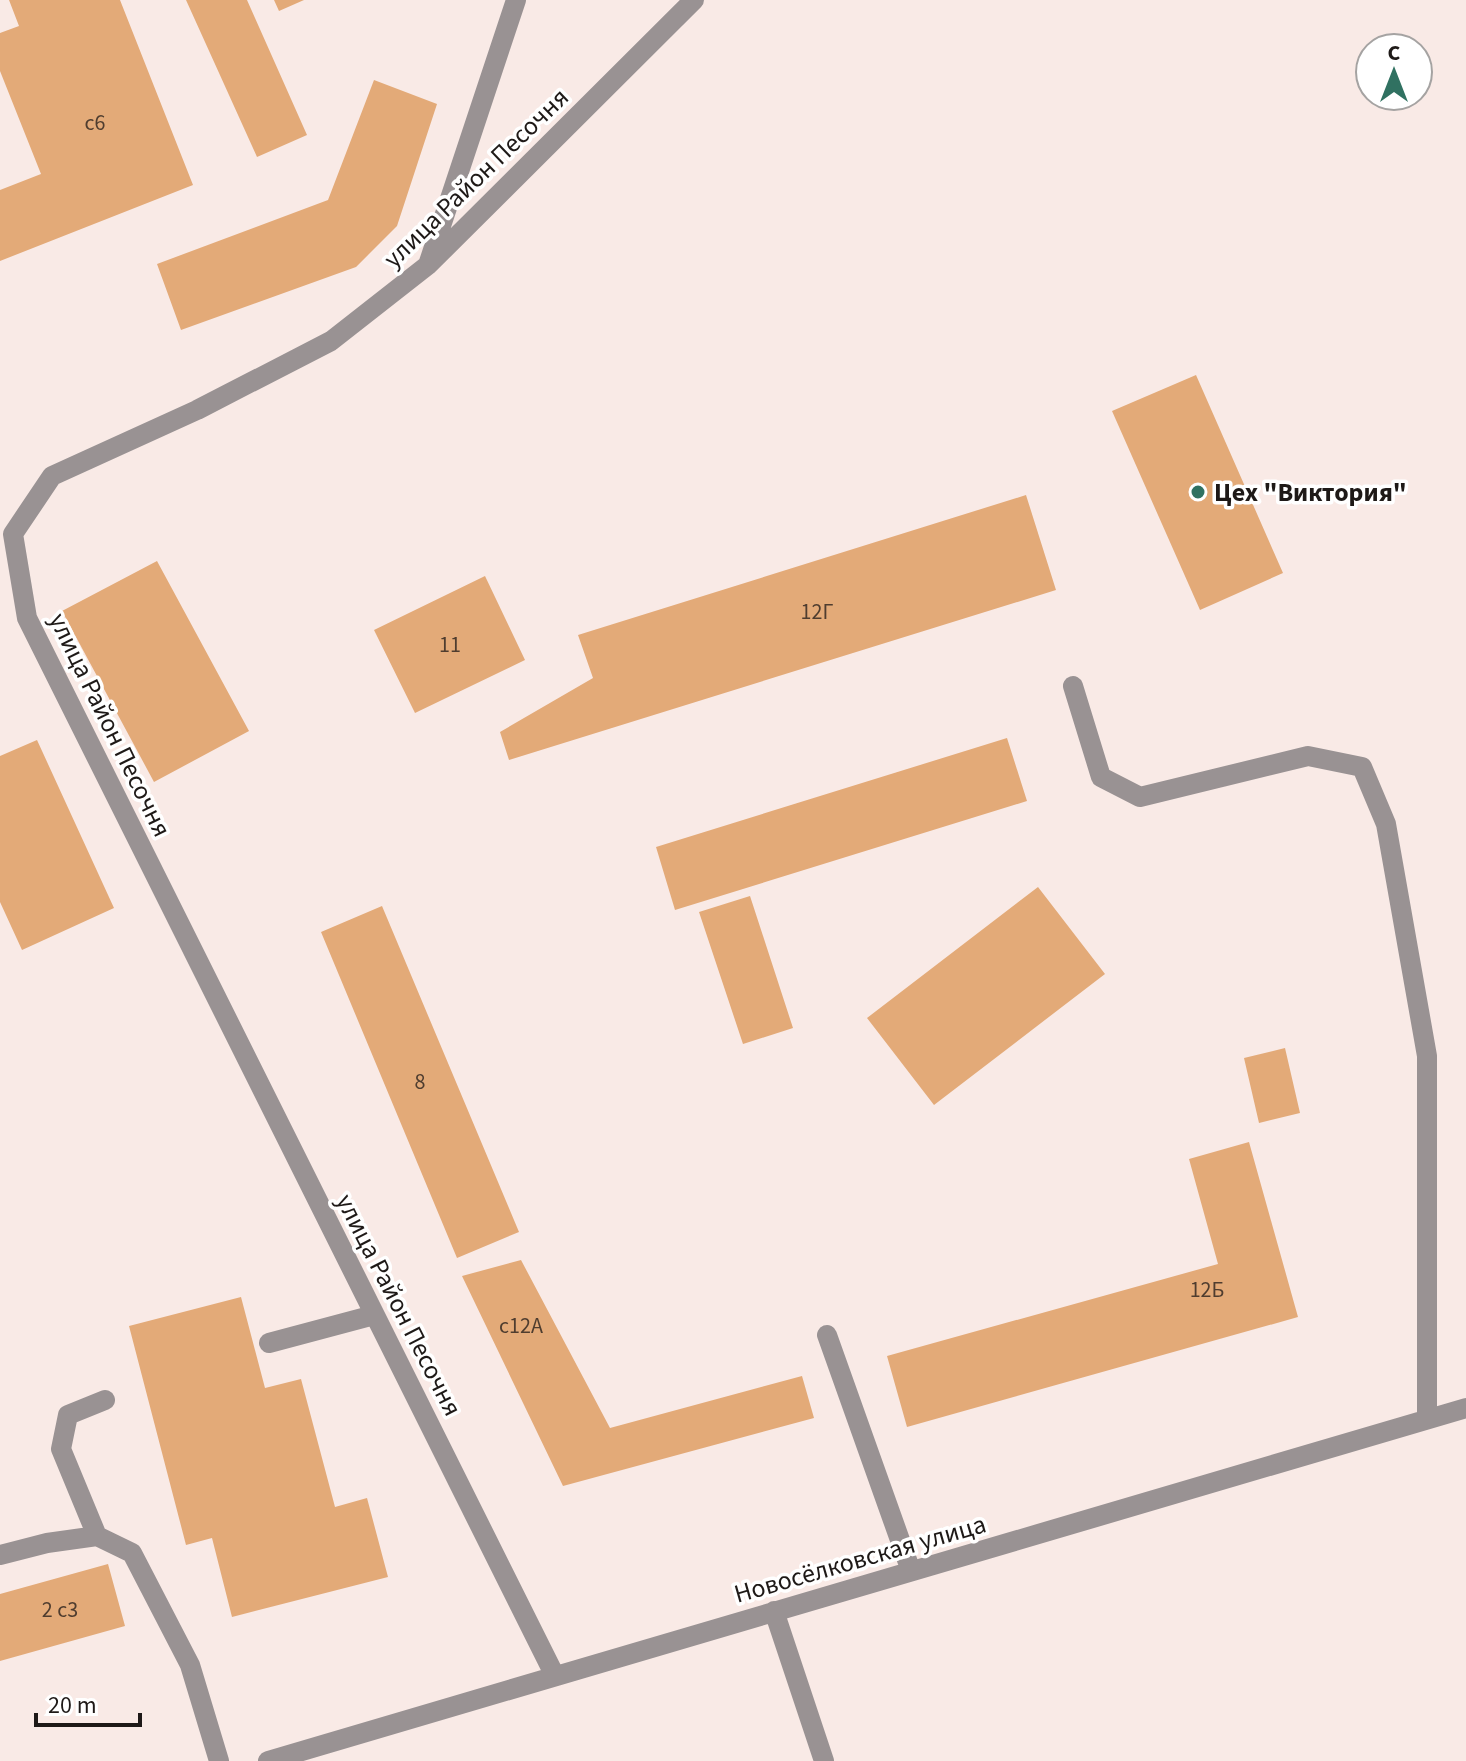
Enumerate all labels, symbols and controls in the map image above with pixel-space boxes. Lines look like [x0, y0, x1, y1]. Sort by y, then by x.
north arrow [1354, 32, 1434, 112]
text: С [1388, 37, 1401, 69]
street label: улица Район Песочня [375, 80, 577, 276]
house number: с6 [85, 107, 106, 139]
place label: Цех "Виктория" [1214, 474, 1407, 511]
marker: Цех "Виктория" [1189, 483, 1207, 501]
house number: 12Г [801, 596, 833, 628]
street label: улица Район Песочня [40, 607, 180, 843]
house number: 11 [439, 629, 461, 661]
house number: 8 [415, 1066, 426, 1098]
street label: улица Район Песочня [327, 1187, 471, 1423]
house number: 12Б [1190, 1274, 1224, 1306]
house number: с12А [499, 1310, 543, 1342]
street label: Новосёлковская улица [730, 1505, 990, 1613]
house number: 2 с3 [42, 1594, 78, 1626]
scale bar [36, 1677, 140, 1727]
text: 20 m [48, 1688, 97, 1723]

